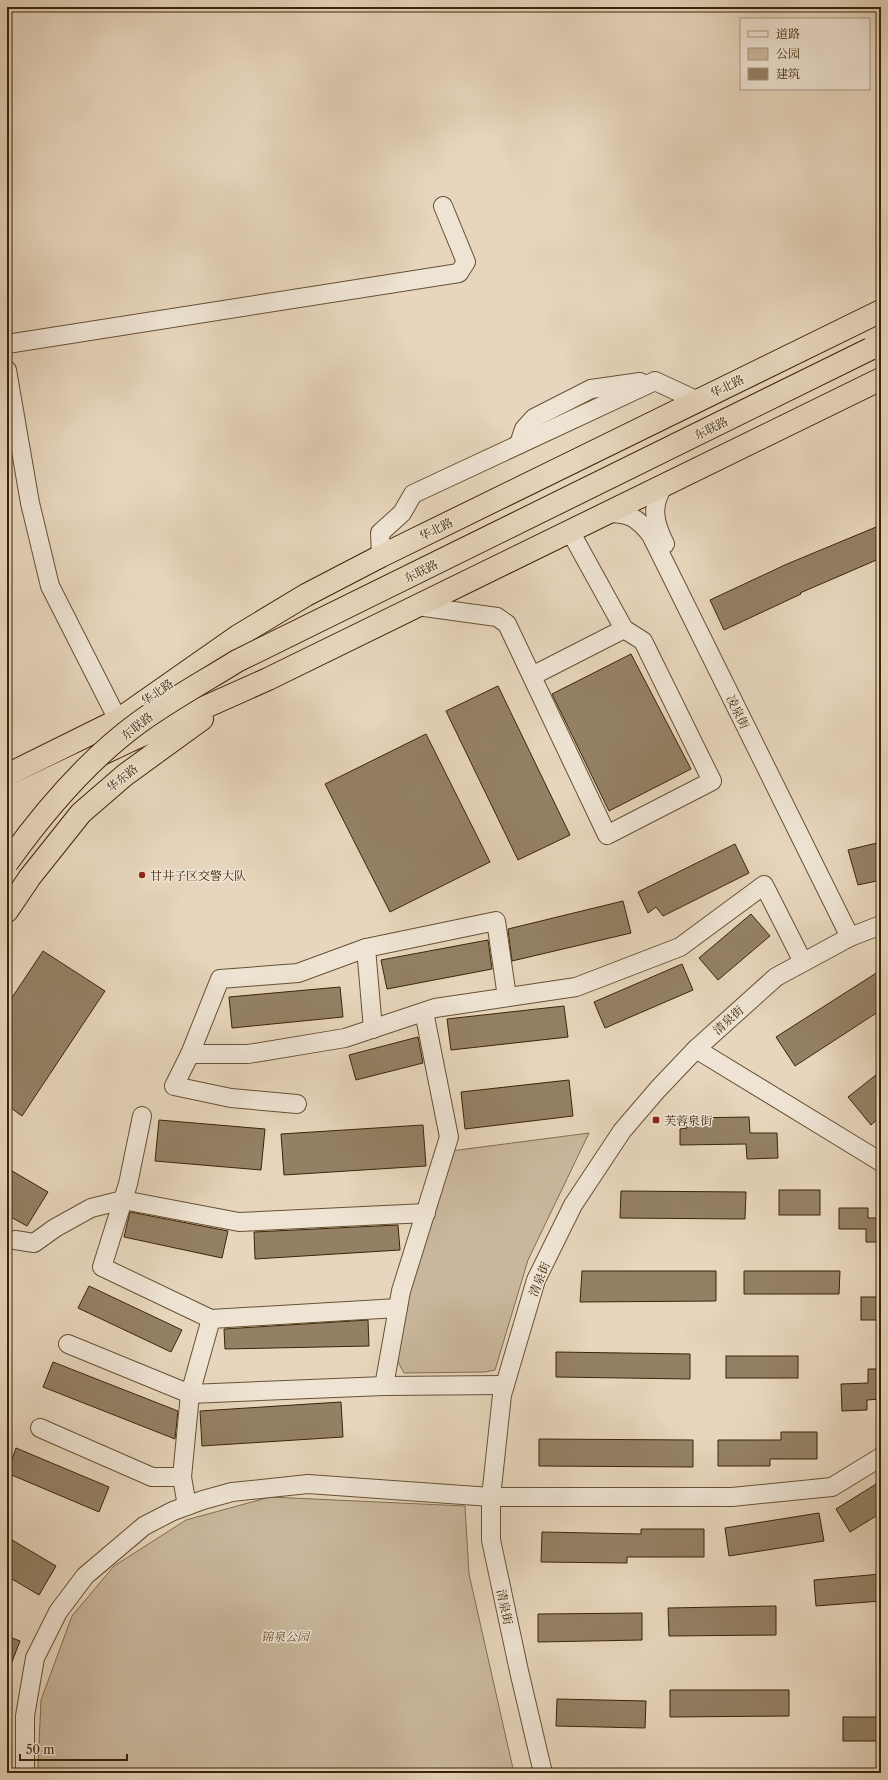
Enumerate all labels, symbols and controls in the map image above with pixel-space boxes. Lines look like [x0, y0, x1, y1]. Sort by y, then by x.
legend [740, 18, 870, 90]
text: 道路 [776, 26, 800, 41]
text: 公园 [776, 46, 800, 61]
text: 建筑 [776, 66, 800, 81]
street label: 华北路 [708, 371, 746, 401]
street label: 东联路 [692, 413, 730, 443]
street label: 华北路 [417, 514, 455, 544]
street label: 东联路 [402, 556, 440, 586]
street label: 华北路 [138, 676, 176, 708]
street label: 凌泉街 [723, 693, 753, 732]
street label: 东联路 [118, 709, 156, 743]
street label: 华东路 [103, 761, 141, 795]
place label: 甘井子区交警大队 [150, 868, 246, 883]
marker: 甘井子区交警大队 [137, 870, 147, 880]
street label: 清泉街 [710, 1002, 747, 1038]
place label: 芙蓉泉街 [664, 1113, 713, 1128]
marker: 芙蓉泉街 [651, 1115, 661, 1125]
street label: 清泉街 [525, 1259, 553, 1299]
street label: 清泉街 [494, 1588, 516, 1627]
park label: 锦泉公园 [261, 1629, 311, 1644]
scale bar [20, 1736, 127, 1762]
text: 50 m [26, 1742, 55, 1757]

